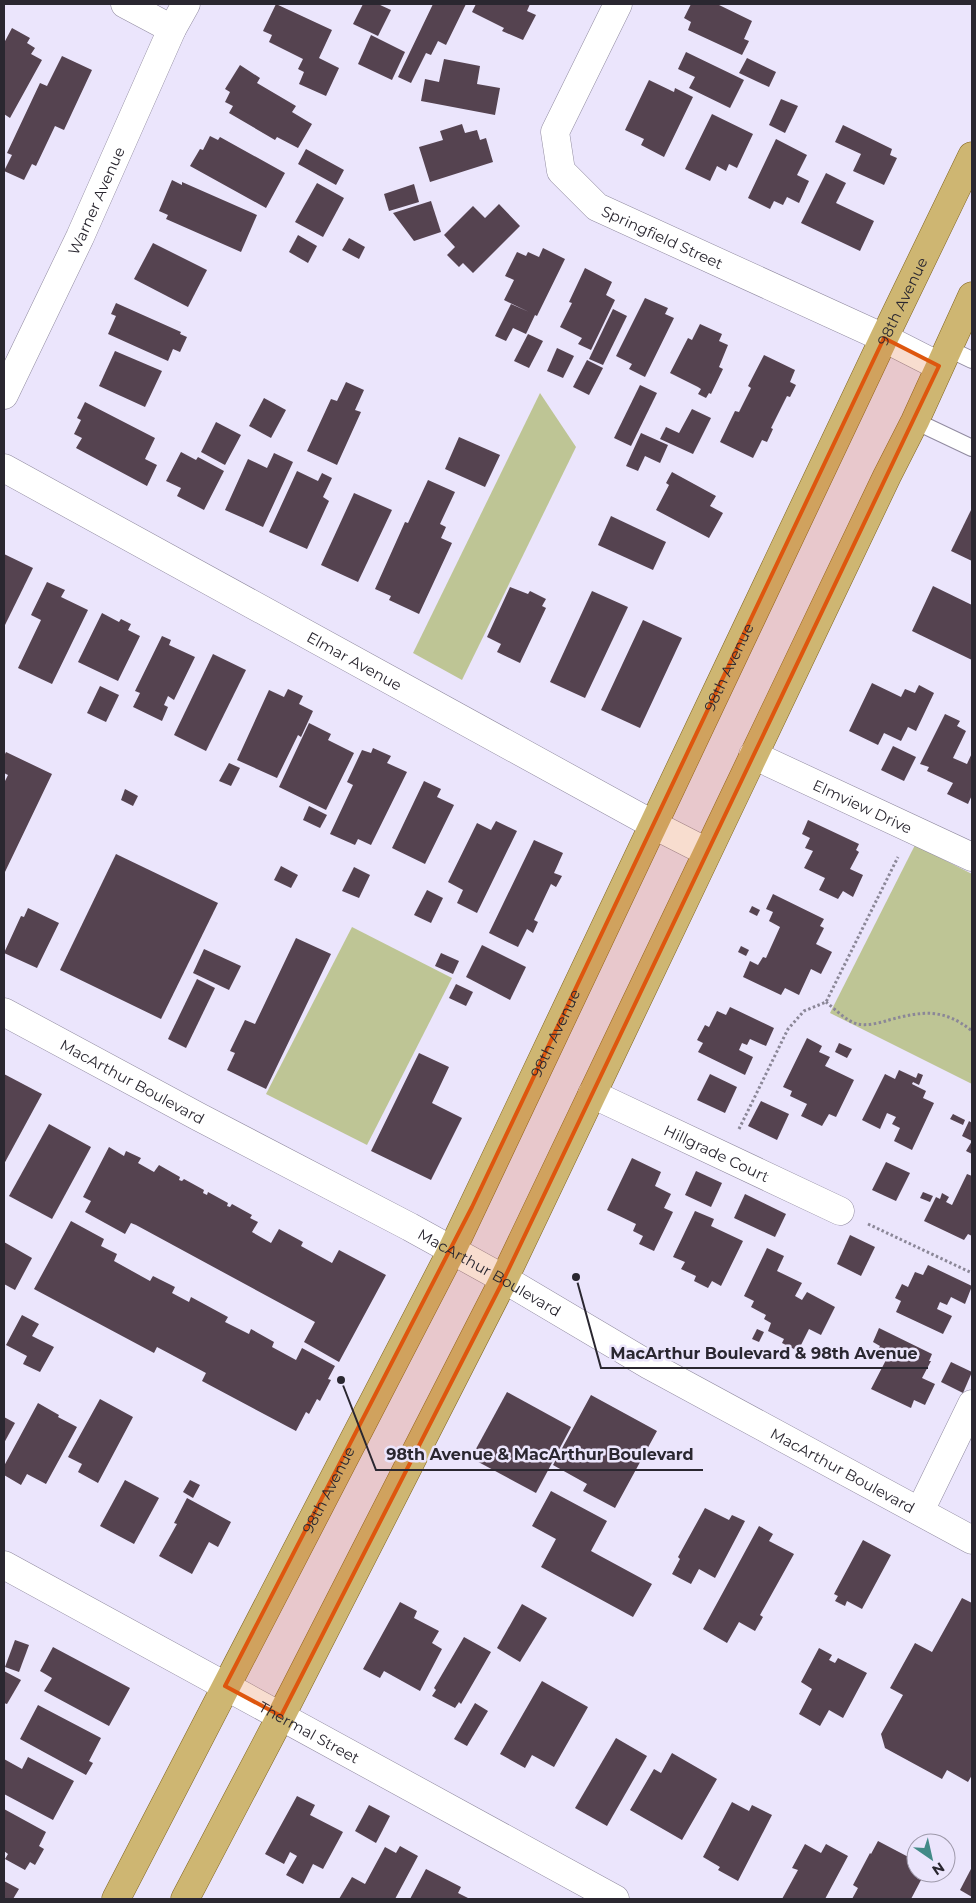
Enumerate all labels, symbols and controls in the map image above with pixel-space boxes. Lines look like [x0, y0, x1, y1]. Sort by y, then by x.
street label: Warner Avenue [63, 144, 128, 258]
street label: Springfield Street [599, 201, 726, 273]
street label: 98th Avenue [873, 254, 931, 348]
street label: 98th Avenue [699, 620, 757, 714]
street label: Elmar Avenue [304, 627, 405, 694]
street label: Elmview Drive [810, 775, 915, 837]
street label: 98th Avenue [526, 986, 584, 1080]
street label: MacArthur Boulevard [57, 1035, 208, 1128]
street label: Hillgrade Court [661, 1120, 773, 1186]
street label: MacArthur Boulevard [415, 1224, 565, 1320]
callout: MacArthur Boulevard & 98th Avenue [601, 1337, 928, 1368]
text: MacArthur Boulevard & 98th Avenue [610, 1344, 918, 1363]
street label: MacArthur Boulevard [767, 1423, 918, 1517]
callout: 98th Avenue & MacArthur Boulevard [376, 1439, 703, 1470]
street label: 98th Avenue [298, 1443, 358, 1536]
text: 98th Avenue & MacArthur Boulevard [386, 1445, 694, 1464]
street label: Thermal Street [256, 1697, 363, 1767]
north arrow [906, 1833, 956, 1883]
text: N [929, 1858, 948, 1879]

